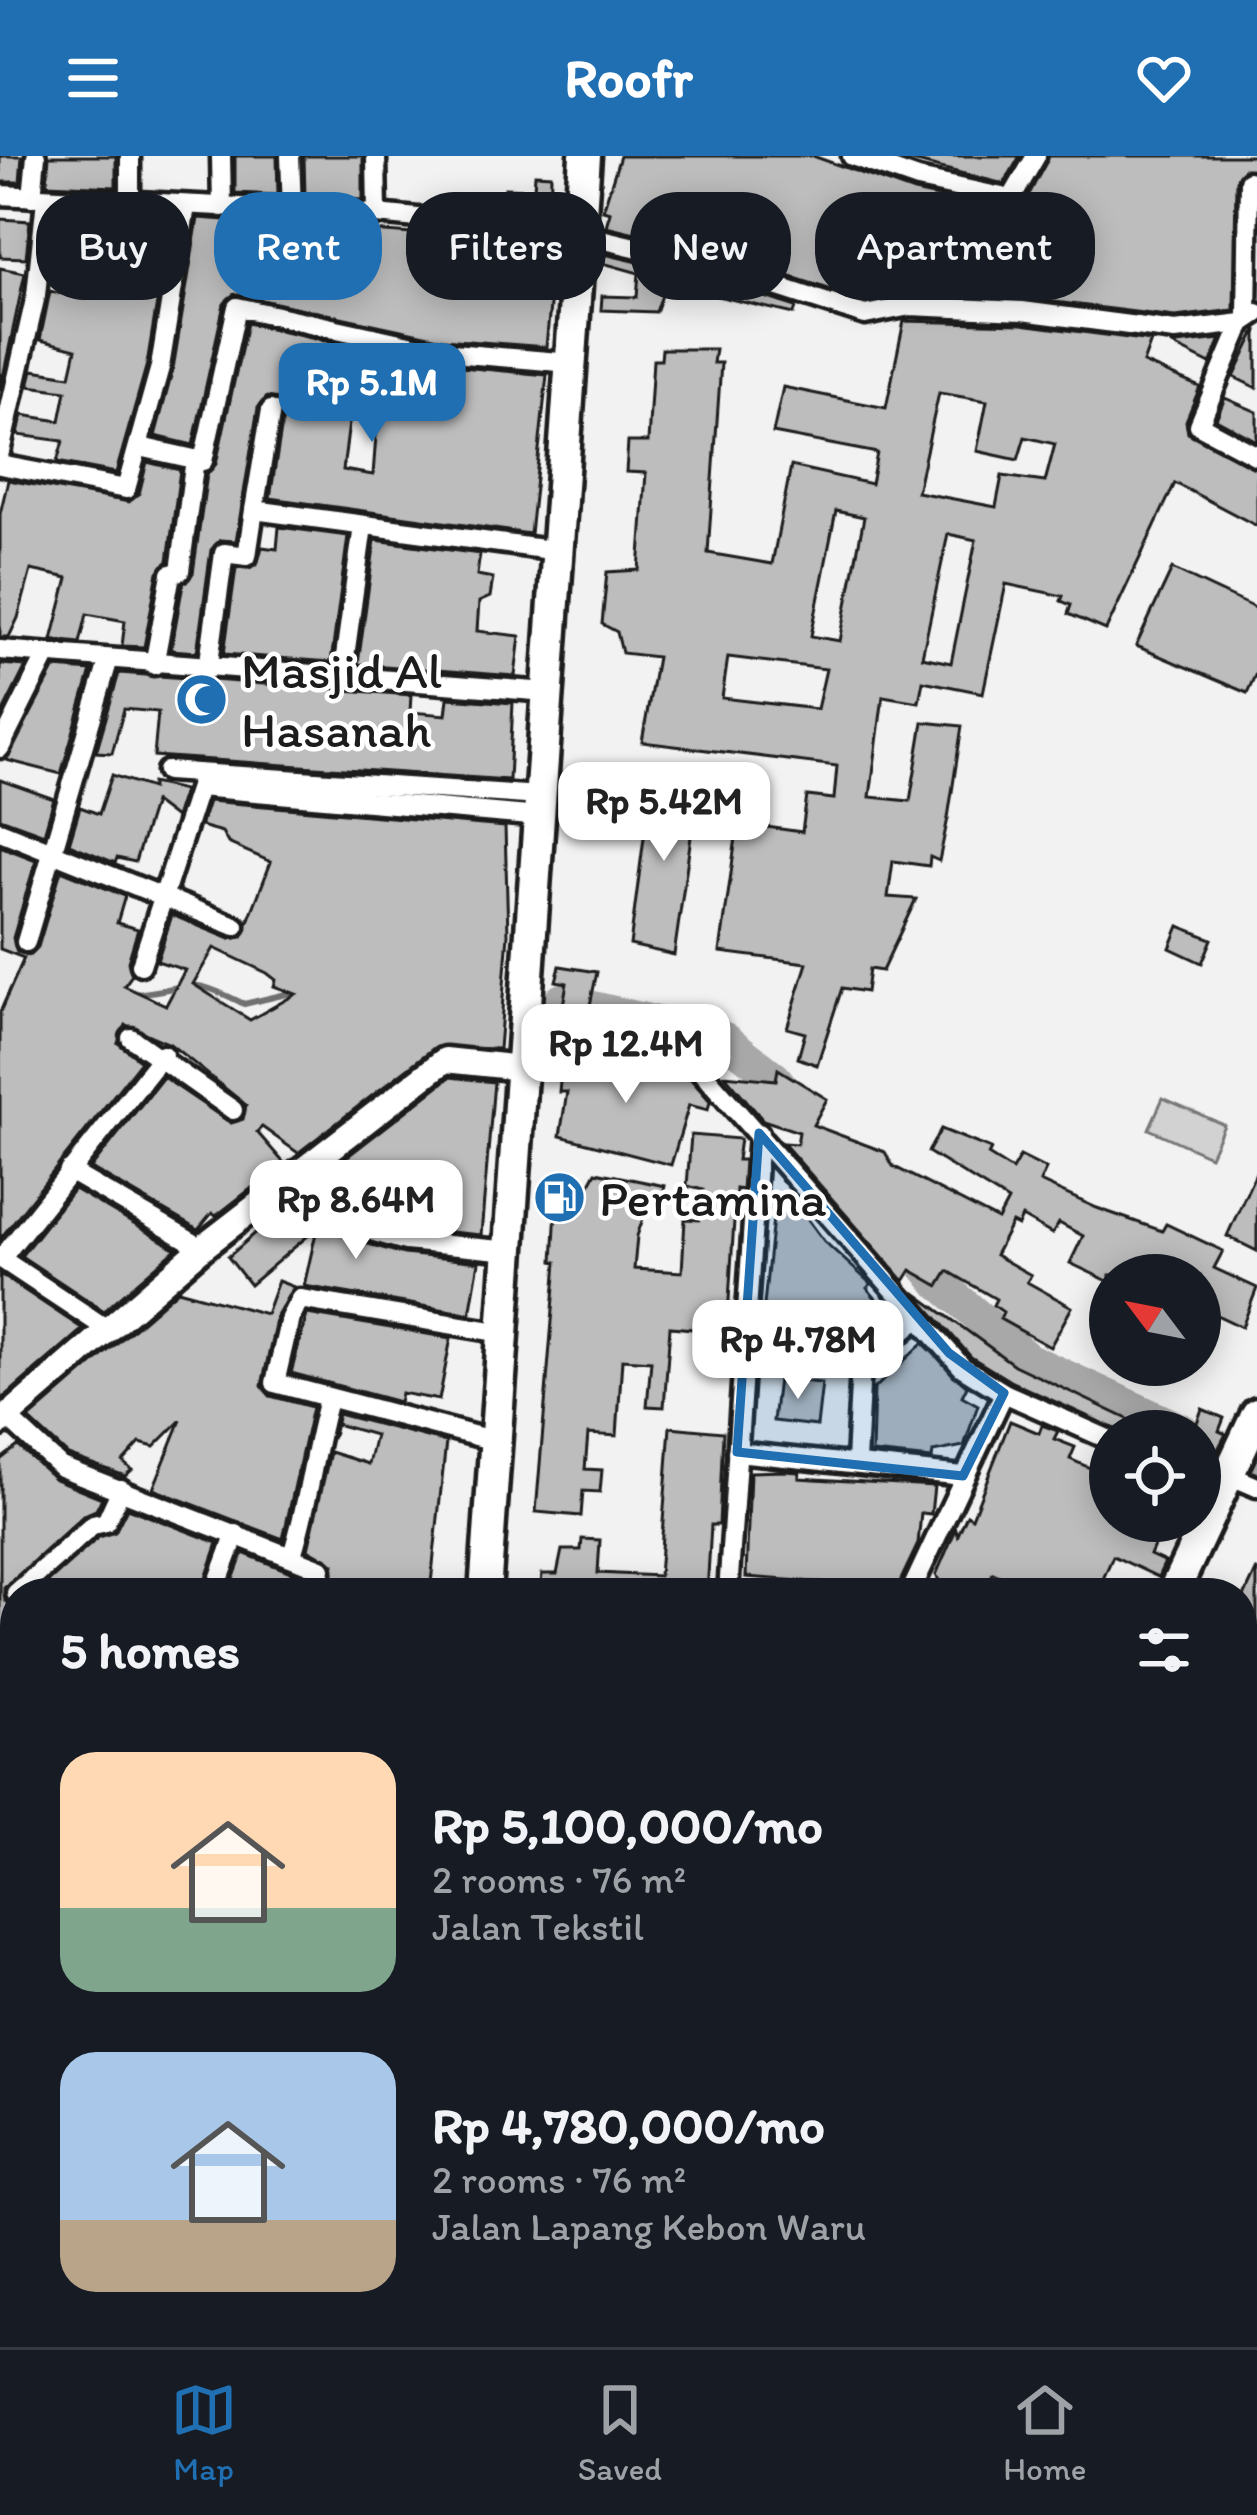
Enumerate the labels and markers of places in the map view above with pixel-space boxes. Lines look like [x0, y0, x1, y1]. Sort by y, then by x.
pin: Rp 5.1M [261, 343, 483, 445]
place label: Masjid Al Hasanah [241, 640, 442, 760]
mosque icon: Masjid Al Hasanah [174, 671, 230, 727]
pin: Rp 5.42M [540, 762, 788, 864]
pin: Rp 12.4M [502, 1004, 750, 1106]
pin: Rp 8.64M [232, 1160, 480, 1262]
place label: Pertamina [599, 1168, 827, 1229]
fuel station icon: Pertamina [532, 1170, 588, 1226]
pin: Rp 4.78M [674, 1300, 922, 1402]

